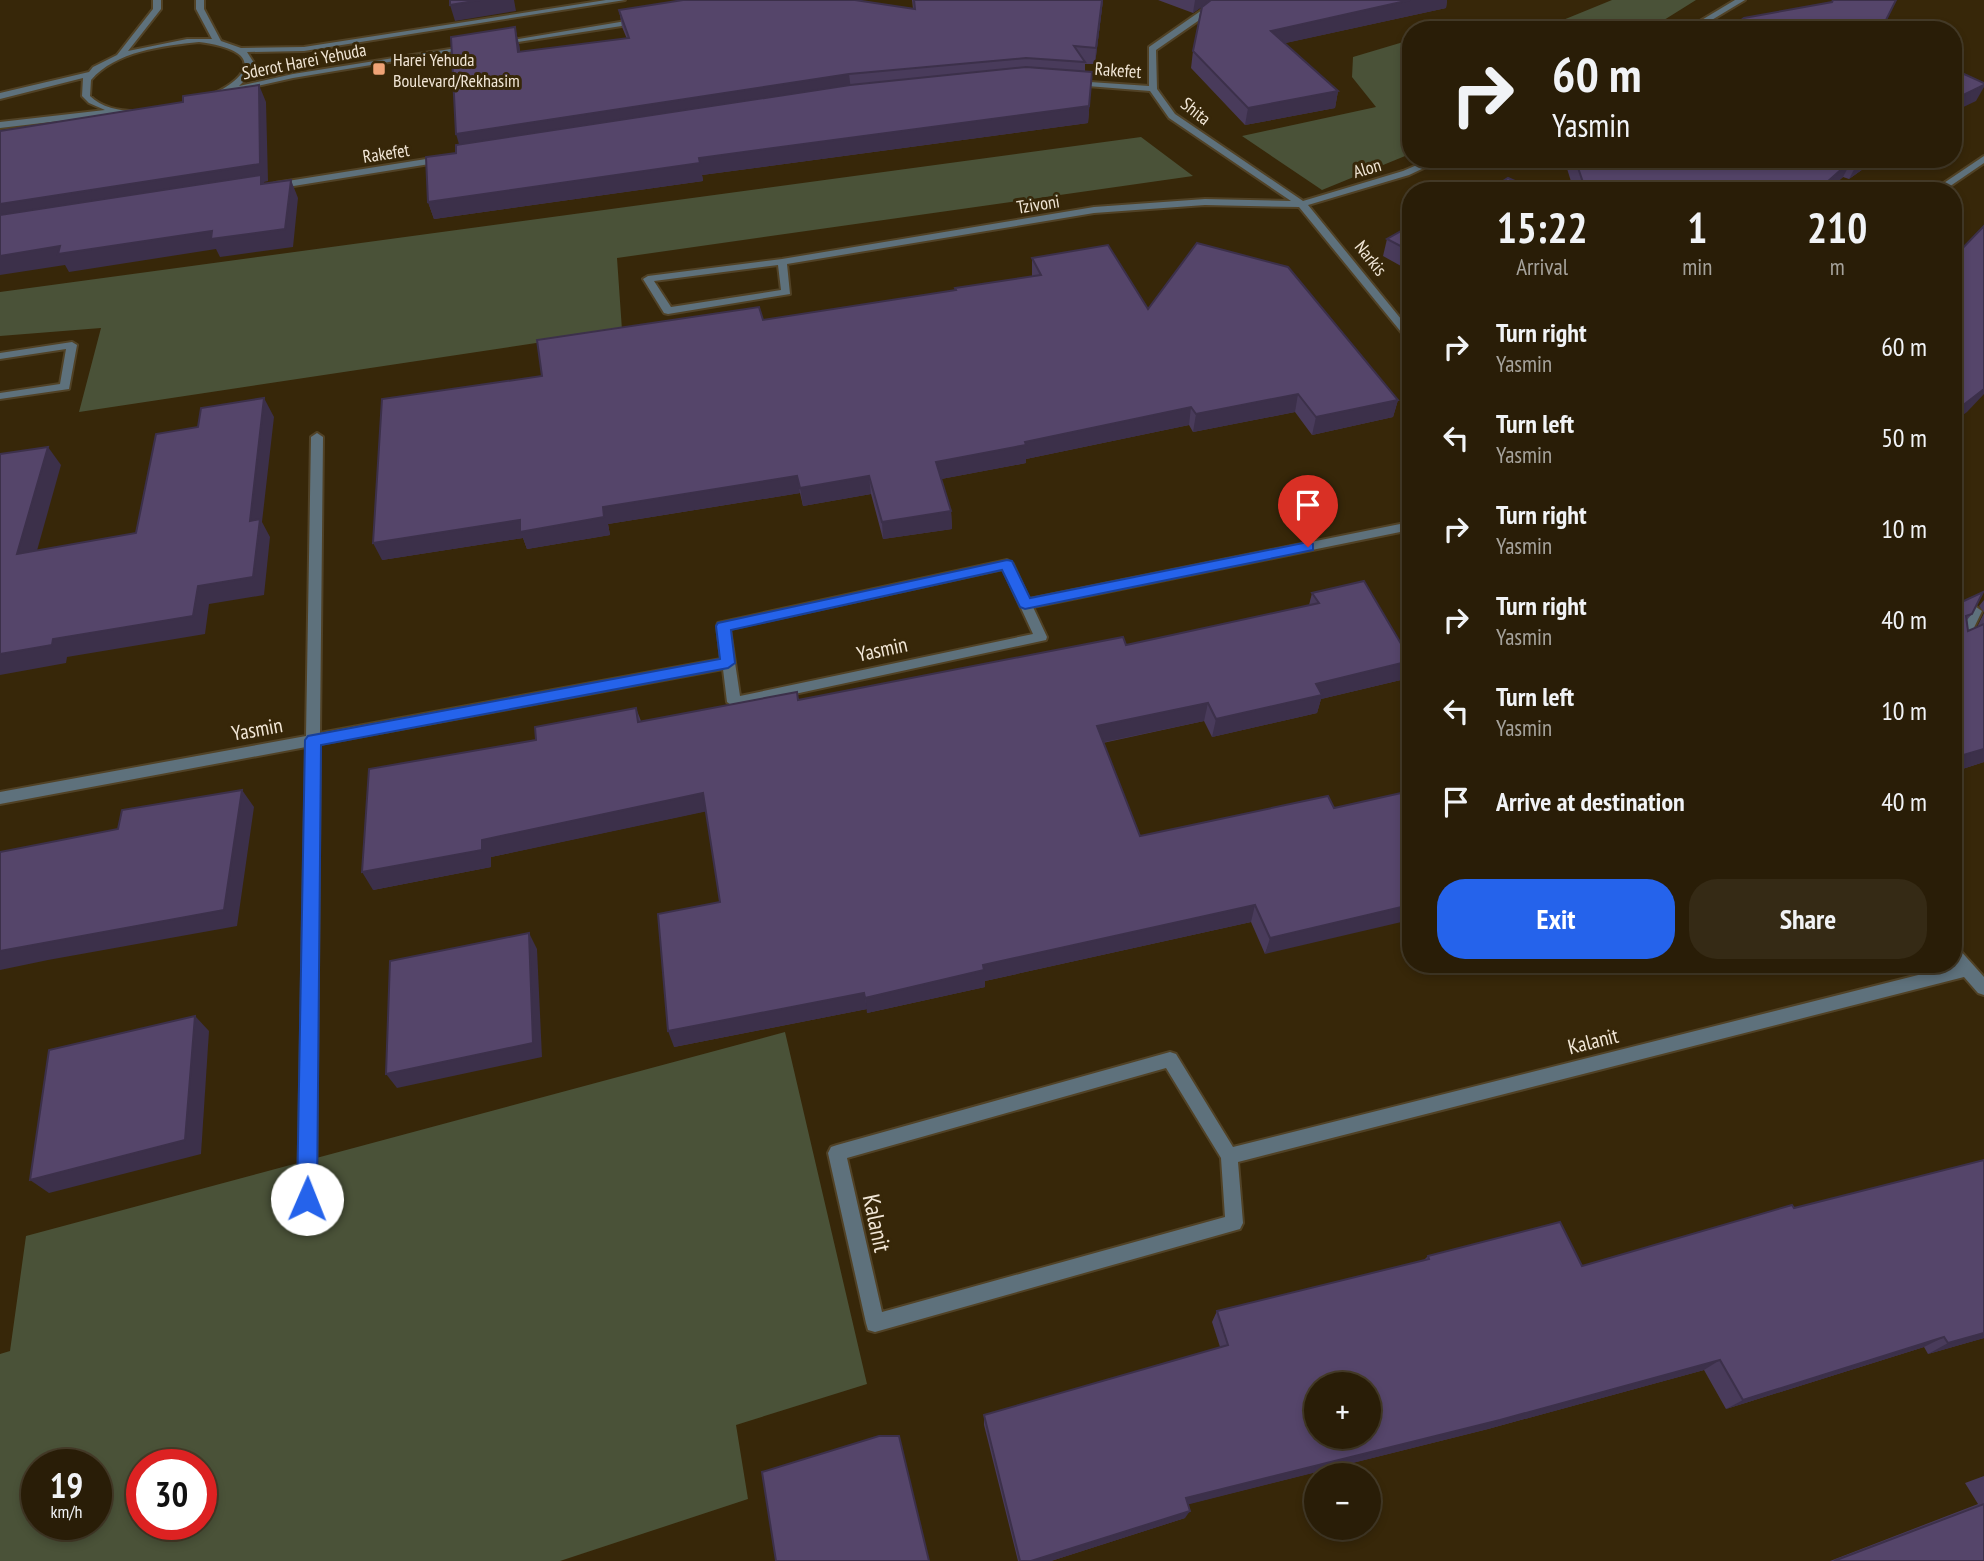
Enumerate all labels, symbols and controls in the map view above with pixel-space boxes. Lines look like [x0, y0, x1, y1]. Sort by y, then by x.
street label: Sderot Harei Yehuda [240, 38, 368, 84]
text: 60 m [1552, 42, 1641, 106]
place label: Harei Yehuda Boulevard/Rekhasim [393, 48, 520, 92]
icon: right [1437, 49, 1528, 140]
street label: Rakefet [1094, 57, 1142, 83]
marker: Harei Yehuda Boulevard/Rekhasim [371, 61, 387, 77]
street label: Shita [1176, 92, 1216, 130]
text: Yasmin [1552, 104, 1630, 146]
street label: Rakefet [361, 138, 411, 168]
street label: Alon [1350, 153, 1384, 183]
street label: Tzivoni [1015, 189, 1061, 219]
text: 15:22 [1497, 200, 1588, 255]
text: 1 [1687, 200, 1707, 255]
text: 210 [1807, 200, 1867, 255]
street label: Narkis [1350, 236, 1392, 280]
text: Arrival [1516, 252, 1568, 281]
text: min [1682, 252, 1712, 281]
text: m [1830, 252, 1845, 281]
text: Turn right [1496, 316, 1587, 349]
icon: right [1437, 328, 1475, 366]
text: 60 m [1881, 330, 1927, 363]
text: Yasmin [1496, 349, 1552, 378]
text: Turn left [1496, 407, 1574, 440]
icon: left [1437, 419, 1475, 457]
text: 50 m [1881, 421, 1927, 454]
text: Yasmin [1496, 440, 1552, 469]
pin [1278, 475, 1338, 547]
icon: arrive [1289, 486, 1327, 524]
text: Turn right [1496, 498, 1587, 531]
icon: right [1437, 510, 1475, 548]
text: 10 m [1881, 512, 1927, 545]
text: Yasmin [1496, 531, 1552, 560]
text: Turn right [1496, 589, 1587, 622]
icon: right [1437, 601, 1475, 639]
text: 40 m [1881, 603, 1927, 636]
text: Yasmin [1496, 622, 1552, 651]
street label: Yasmin [854, 630, 910, 668]
text: Turn left [1496, 680, 1574, 713]
icon: left [1437, 692, 1475, 730]
text: 10 m [1881, 694, 1927, 727]
street label: Yasmin [229, 711, 285, 747]
text: Yasmin [1496, 713, 1552, 742]
icon: arrive [1437, 783, 1475, 821]
text: Arrive at destination [1496, 785, 1685, 818]
text: 40 m [1881, 785, 1927, 818]
button: Exit [1437, 879, 1675, 959]
button: Share [1689, 879, 1927, 959]
street label: Kalanit [1565, 1022, 1621, 1060]
position arrow [270, 1162, 344, 1236]
street label: Kalanit [856, 1191, 898, 1255]
map controls [1304, 1372, 1381, 1540]
button: + [1304, 1372, 1381, 1449]
speed limit sign: 30 [126, 1449, 217, 1540]
text: 19 [50, 1462, 83, 1508]
button: − [1304, 1463, 1381, 1540]
text: km/h [51, 1500, 82, 1523]

